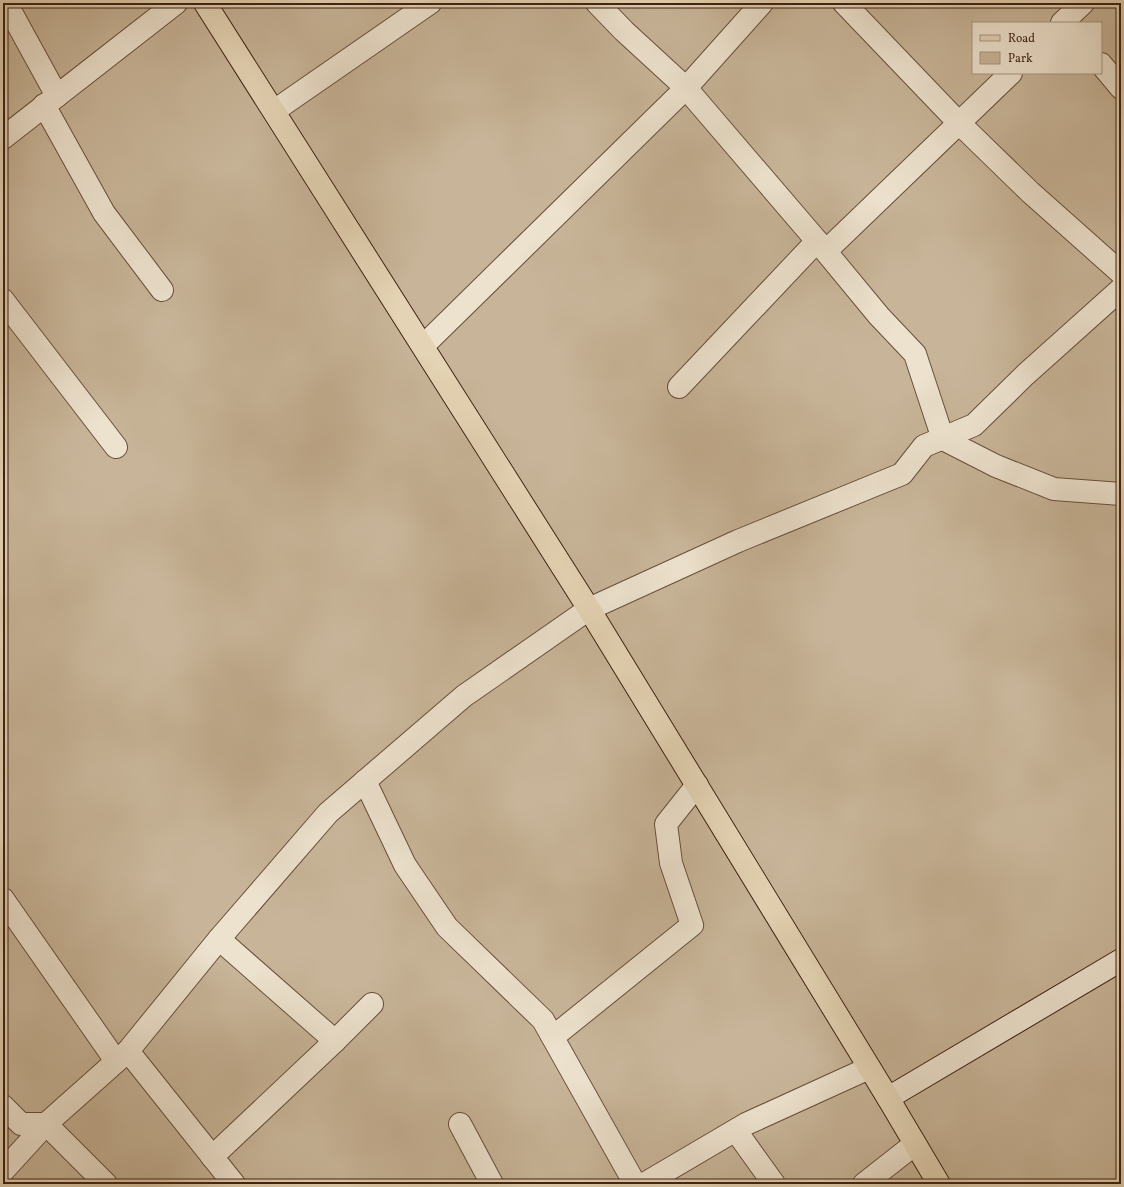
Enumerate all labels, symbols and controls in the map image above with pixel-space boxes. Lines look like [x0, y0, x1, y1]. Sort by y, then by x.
legend [972, 22, 1102, 74]
text: Road [1008, 31, 1035, 47]
text: Park [1008, 51, 1033, 67]

